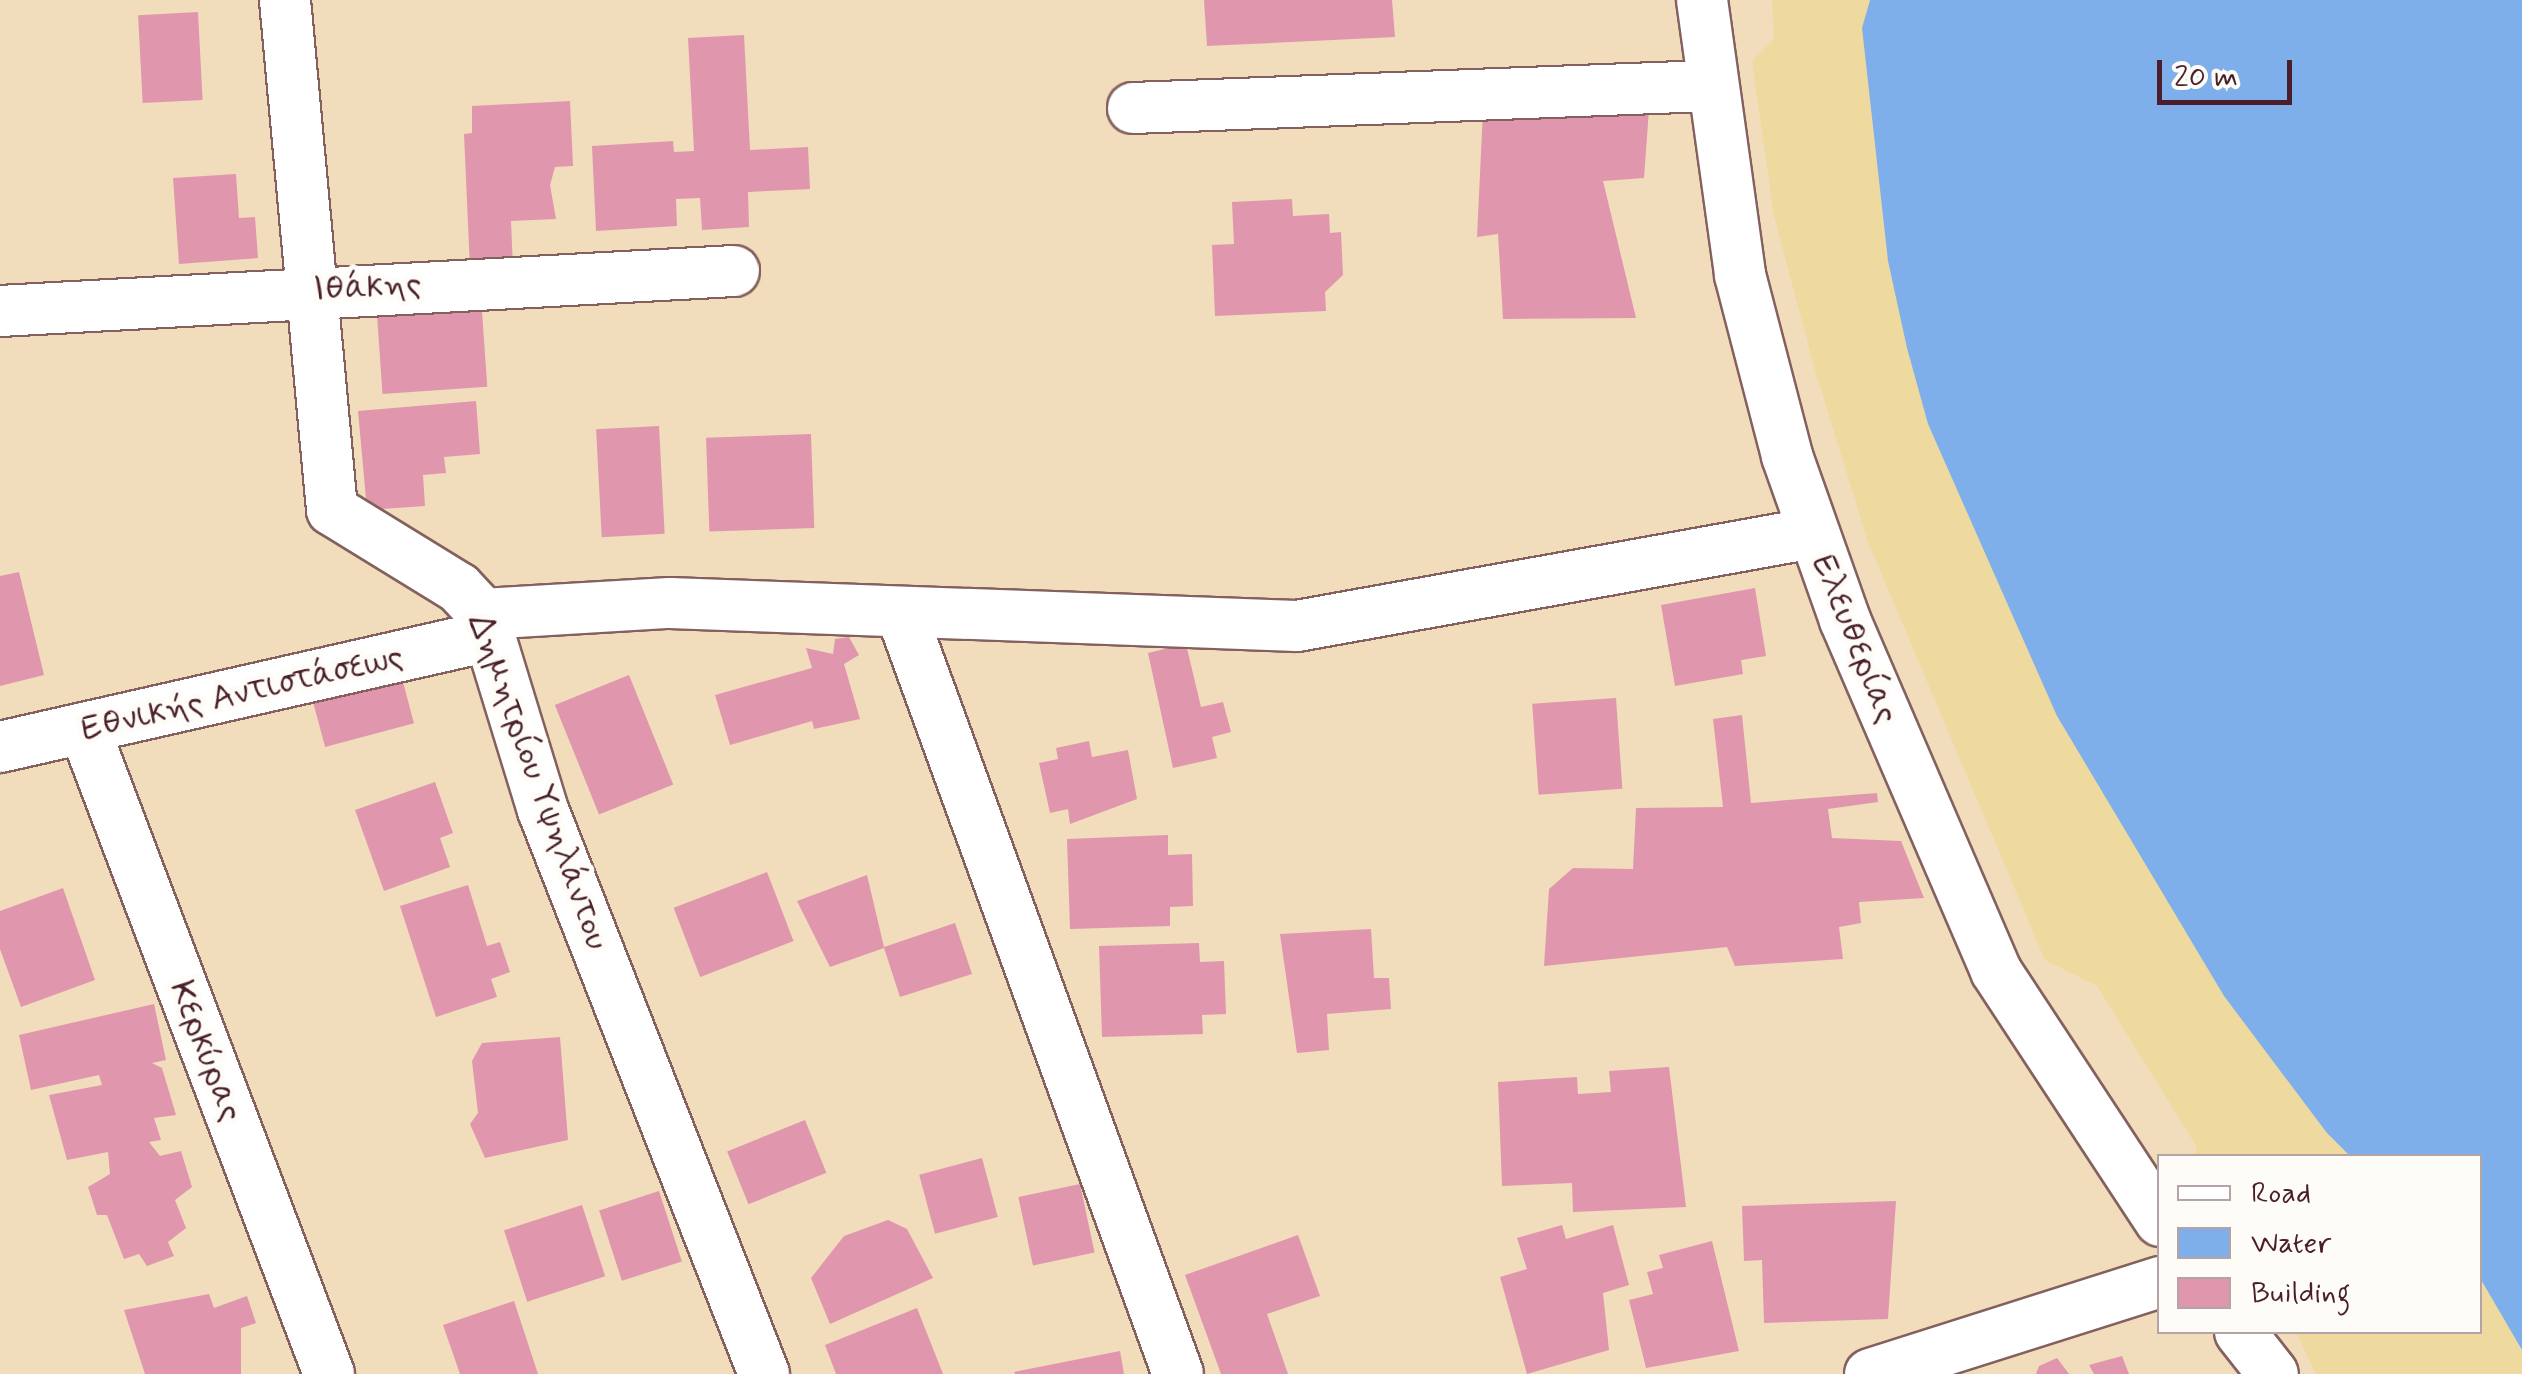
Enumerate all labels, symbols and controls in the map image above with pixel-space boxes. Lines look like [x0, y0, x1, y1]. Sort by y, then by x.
scale bar [2162, 40, 2297, 102]
text: 20 m [2174, 58, 2238, 97]
street label: Ιθάκης [312, 263, 422, 311]
street label: Ελευθερίας [1802, 548, 1908, 730]
street label: Δημητρίου Υψηλάντου [458, 608, 618, 956]
street label: Εθνικής Αντιστάσεως [77, 635, 407, 751]
street label: Κερκύρας [160, 975, 252, 1127]
legend [2157, 1154, 2482, 1334]
text: Road [2251, 1174, 2311, 1213]
text: Water [2251, 1224, 2331, 1263]
text: Building [2251, 1274, 2350, 1313]

